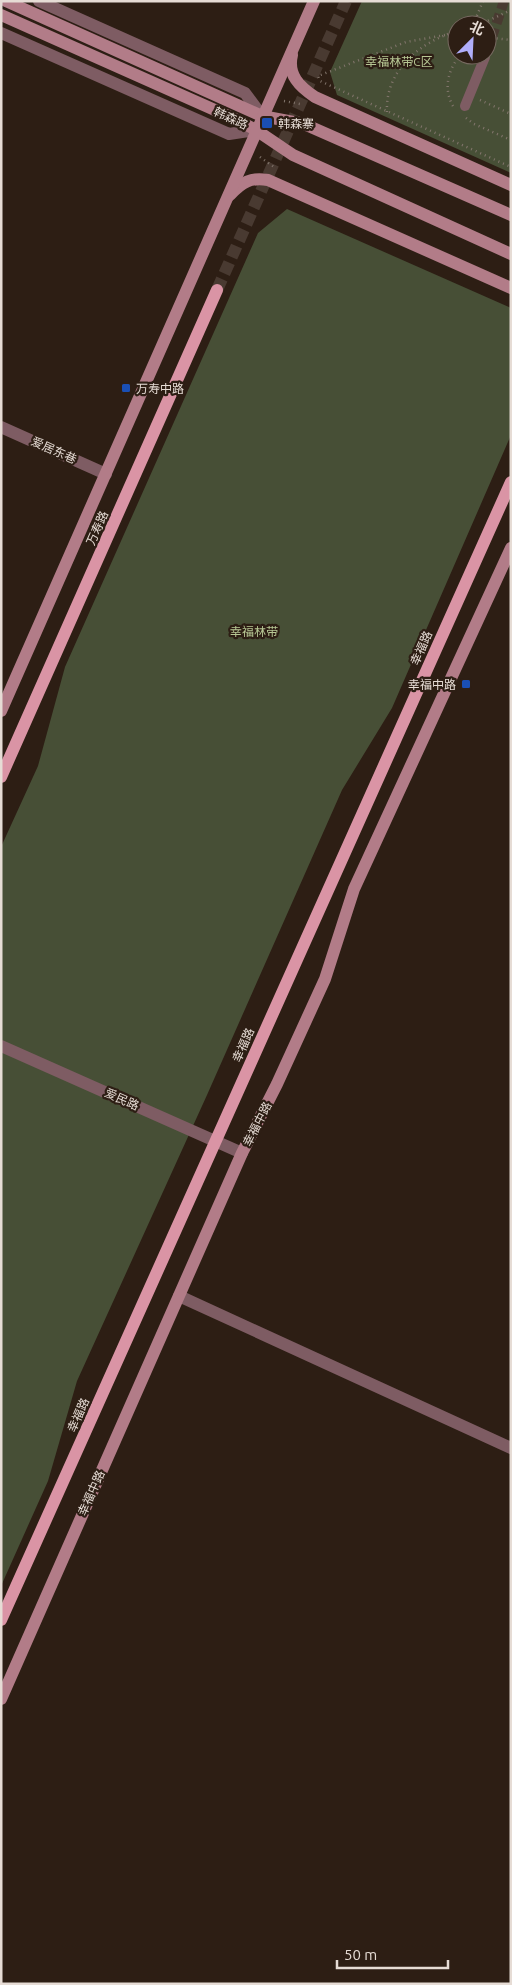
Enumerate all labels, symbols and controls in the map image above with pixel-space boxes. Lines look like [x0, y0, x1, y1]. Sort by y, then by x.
north arrow [447, 15, 497, 65]
text: 北 [468, 18, 487, 38]
park label: 幸福林带C区 [365, 55, 433, 68]
street label: 韩森路 [212, 104, 250, 132]
marker: 韩森寨 [260, 116, 274, 130]
place label: 韩森寨 [278, 117, 314, 130]
marker: 万寿中路 [120, 382, 132, 394]
place label: 万寿中路 [136, 382, 184, 395]
street label: 爱居东巷 [29, 434, 79, 466]
street label: 万寿路 [84, 509, 110, 547]
park label: 幸福林带 [230, 625, 278, 638]
street label: 幸福路 [408, 629, 434, 667]
place label: 幸福中路 [408, 678, 456, 691]
marker: 幸福中路 [460, 678, 472, 690]
street label: 幸福路 [230, 1026, 256, 1064]
street label: 爱民路 [103, 1086, 141, 1112]
street label: 幸福中路 [240, 1100, 274, 1148]
street label: 幸福路 [65, 1396, 91, 1434]
street label: 幸福中路 [75, 1468, 107, 1518]
scale bar [337, 1938, 448, 1970]
text: 50 m [344, 1946, 377, 1963]

